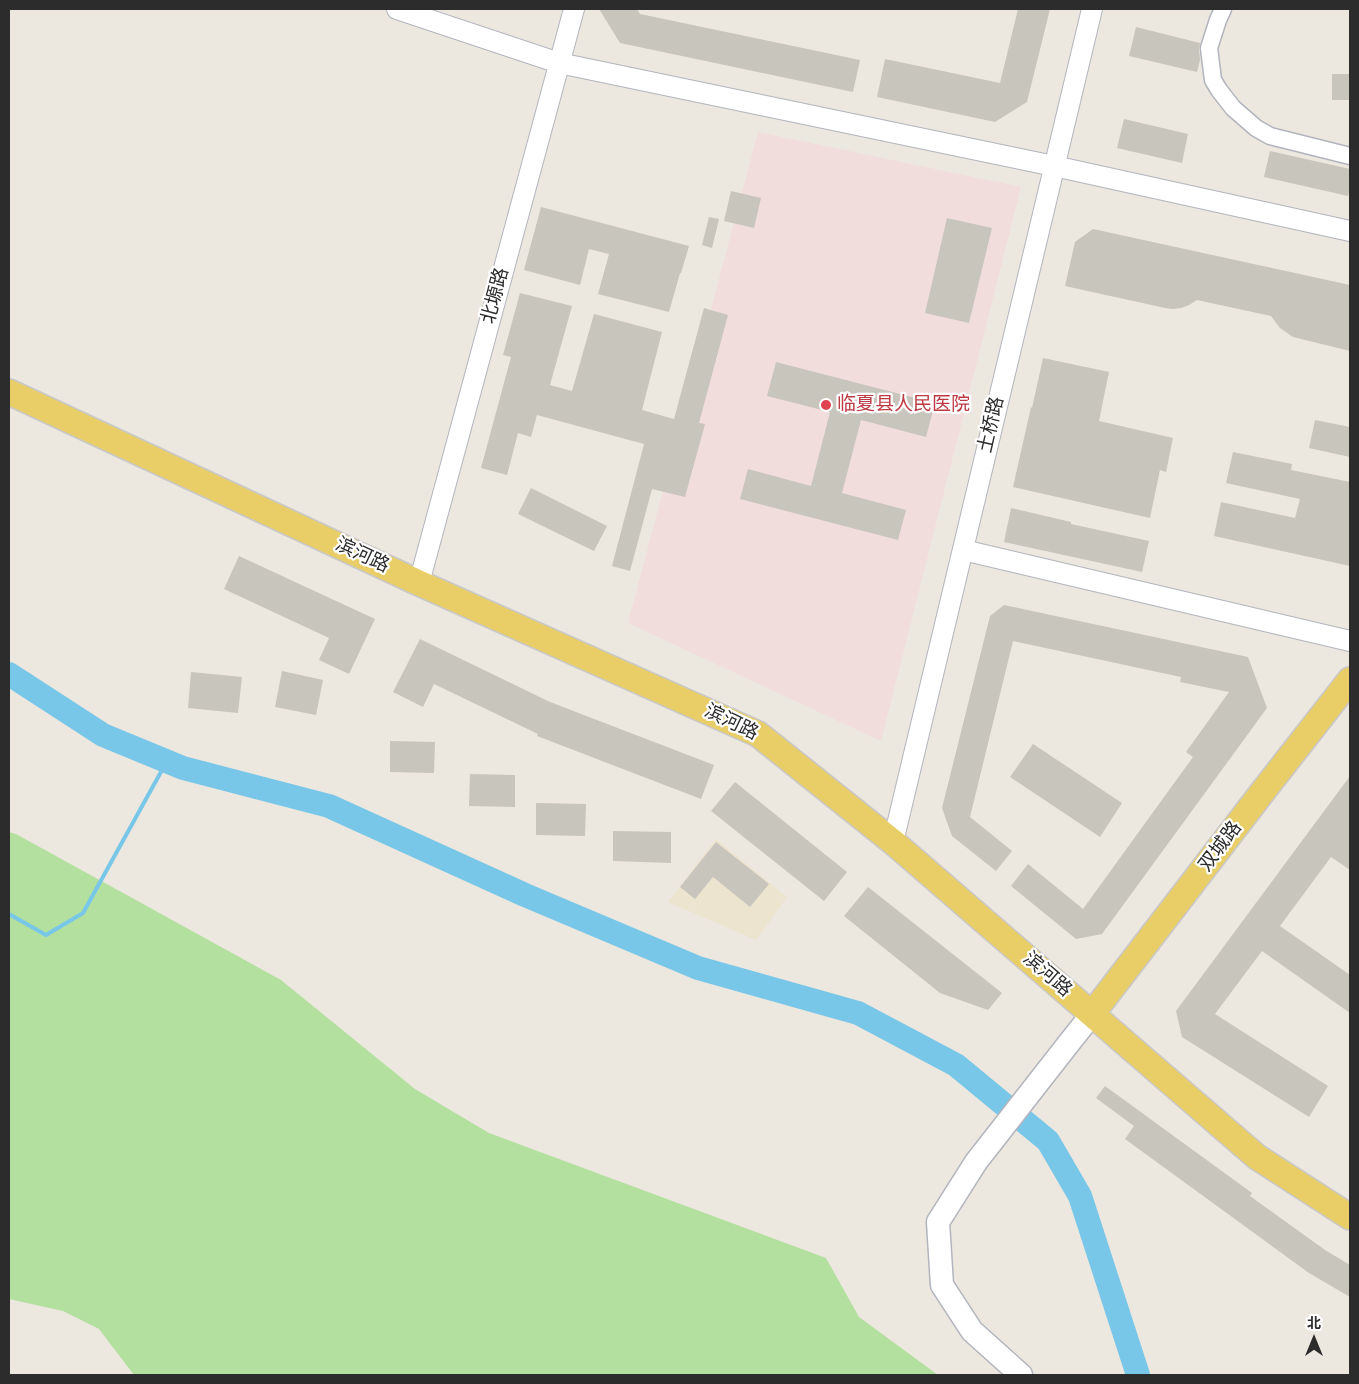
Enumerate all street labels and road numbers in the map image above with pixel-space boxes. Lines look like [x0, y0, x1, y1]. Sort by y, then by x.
street label: 北塬路 [478, 266, 514, 326]
street label: 土桥路 [974, 395, 1010, 455]
street label: 滨河路 [331, 534, 393, 578]
street label: 滨河路 [700, 700, 762, 746]
street label: 双城路 [1195, 817, 1247, 877]
street label: 滨河路 [1018, 948, 1076, 1002]

